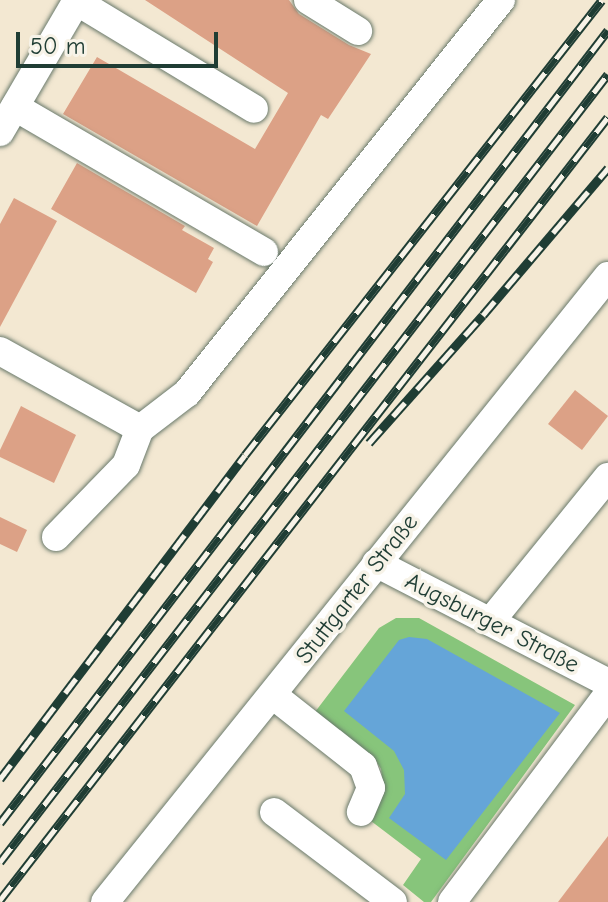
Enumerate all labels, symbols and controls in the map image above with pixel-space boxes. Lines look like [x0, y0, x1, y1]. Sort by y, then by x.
scale bar [20, 16, 222, 66]
text: 50 m [30, 32, 86, 60]
street label: Stuttgarter Straße [290, 508, 424, 670]
street label: Augsburger Straße [400, 567, 584, 679]

